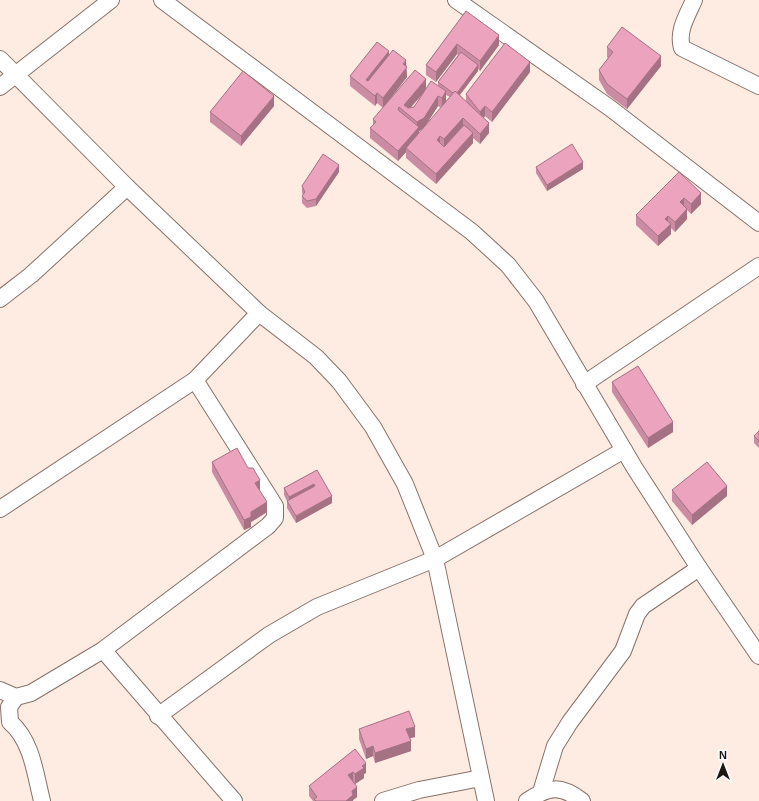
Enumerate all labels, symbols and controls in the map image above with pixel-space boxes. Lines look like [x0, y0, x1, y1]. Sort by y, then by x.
north arrow [703, 745, 743, 785]
text: N [719, 749, 727, 761]

